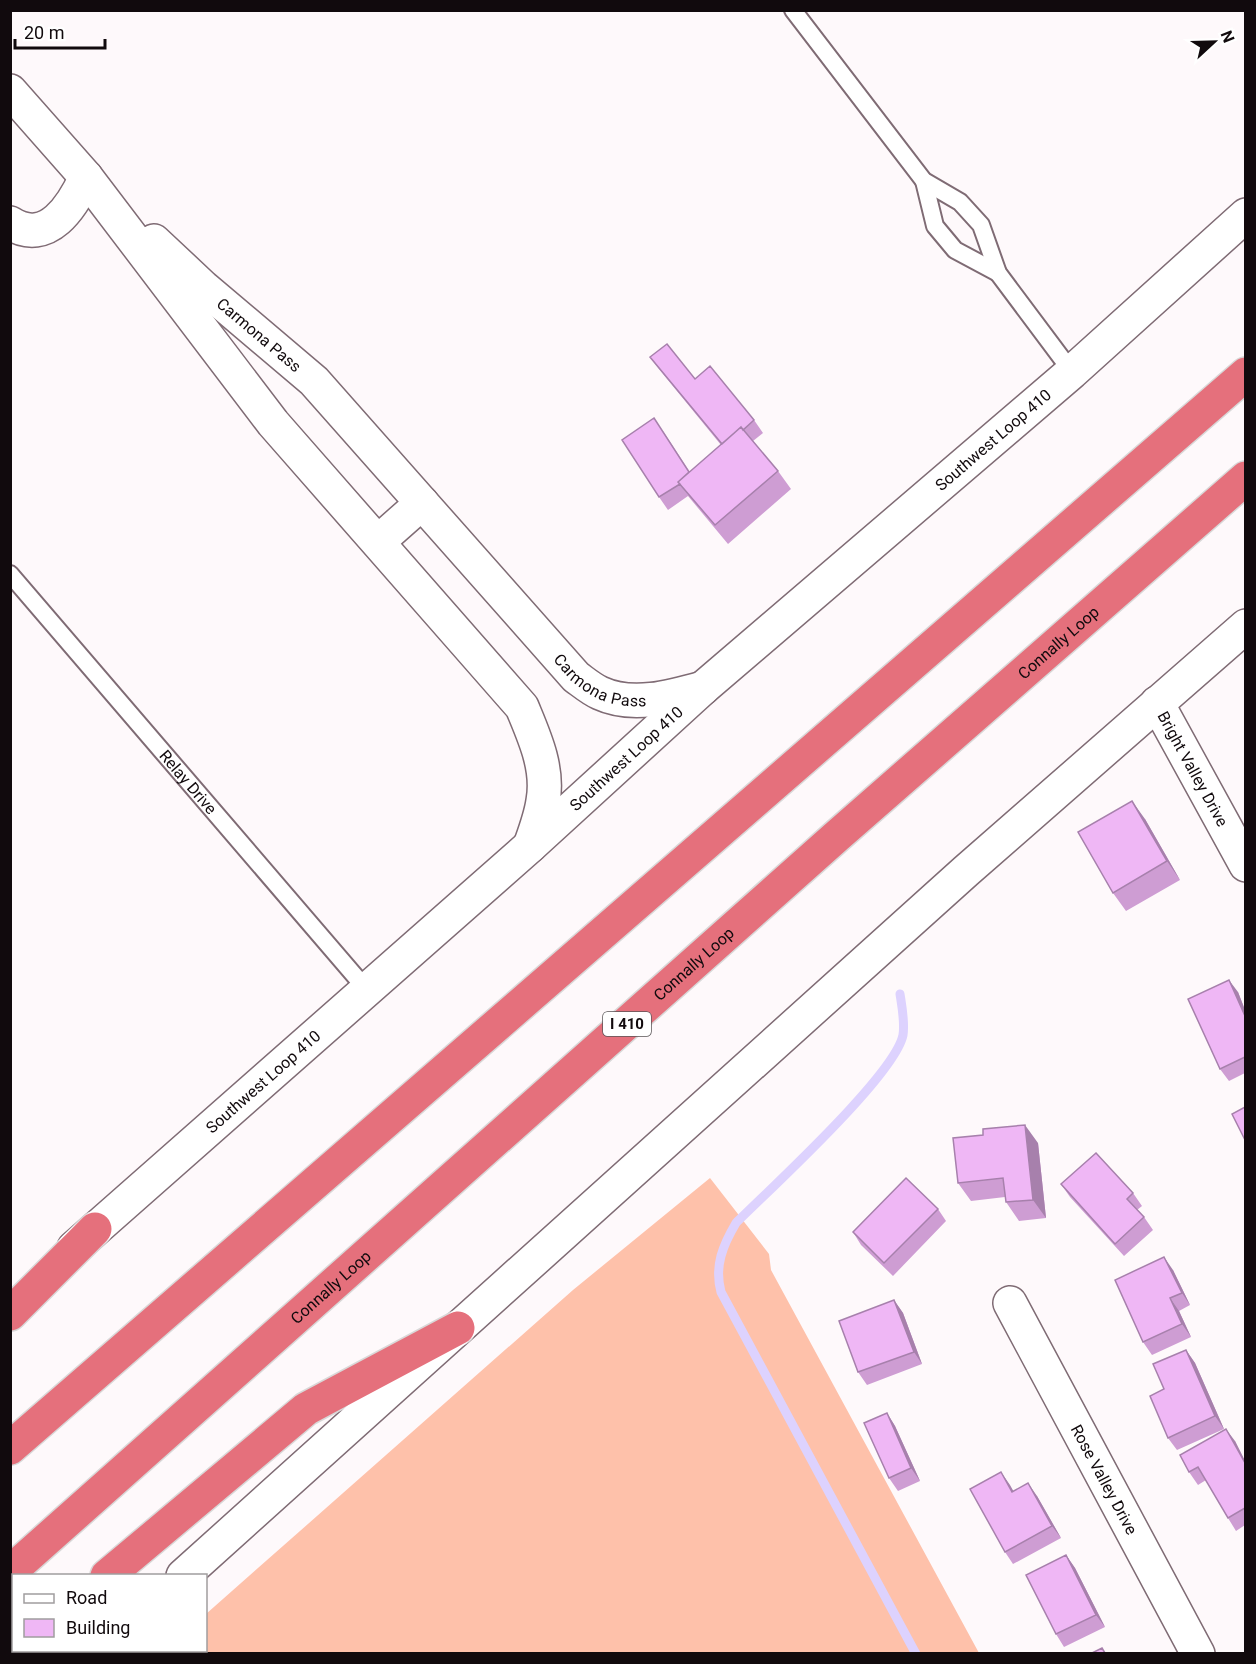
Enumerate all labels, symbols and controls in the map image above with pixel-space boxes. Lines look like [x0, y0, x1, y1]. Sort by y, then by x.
scale bar [15, 12, 105, 50]
north arrow [1184, 12, 1244, 72]
text: 20 m [24, 22, 64, 43]
text: N [1217, 28, 1238, 45]
street label: Carmona Pass [213, 294, 305, 376]
street label: Southwest Loop 410 [931, 385, 1055, 494]
street label: Connally Loop [1014, 602, 1102, 683]
street label: Carmona Pass [550, 650, 647, 710]
street label: Southwest Loop 410 [566, 702, 686, 815]
street label: Bright Valley Drive [1154, 708, 1232, 830]
street label: Relay Drive [156, 746, 221, 818]
street label: Connally Loop [649, 923, 738, 1004]
road number: I 410 [603, 1012, 651, 1036]
street label: Southwest Loop 410 [202, 1026, 324, 1137]
street label: Connally Loop [286, 1246, 375, 1328]
street label: Rose Valley Drive [1067, 1421, 1142, 1538]
legend [12, 1574, 207, 1652]
text: Road [66, 1587, 107, 1608]
text: Building [66, 1617, 130, 1638]

